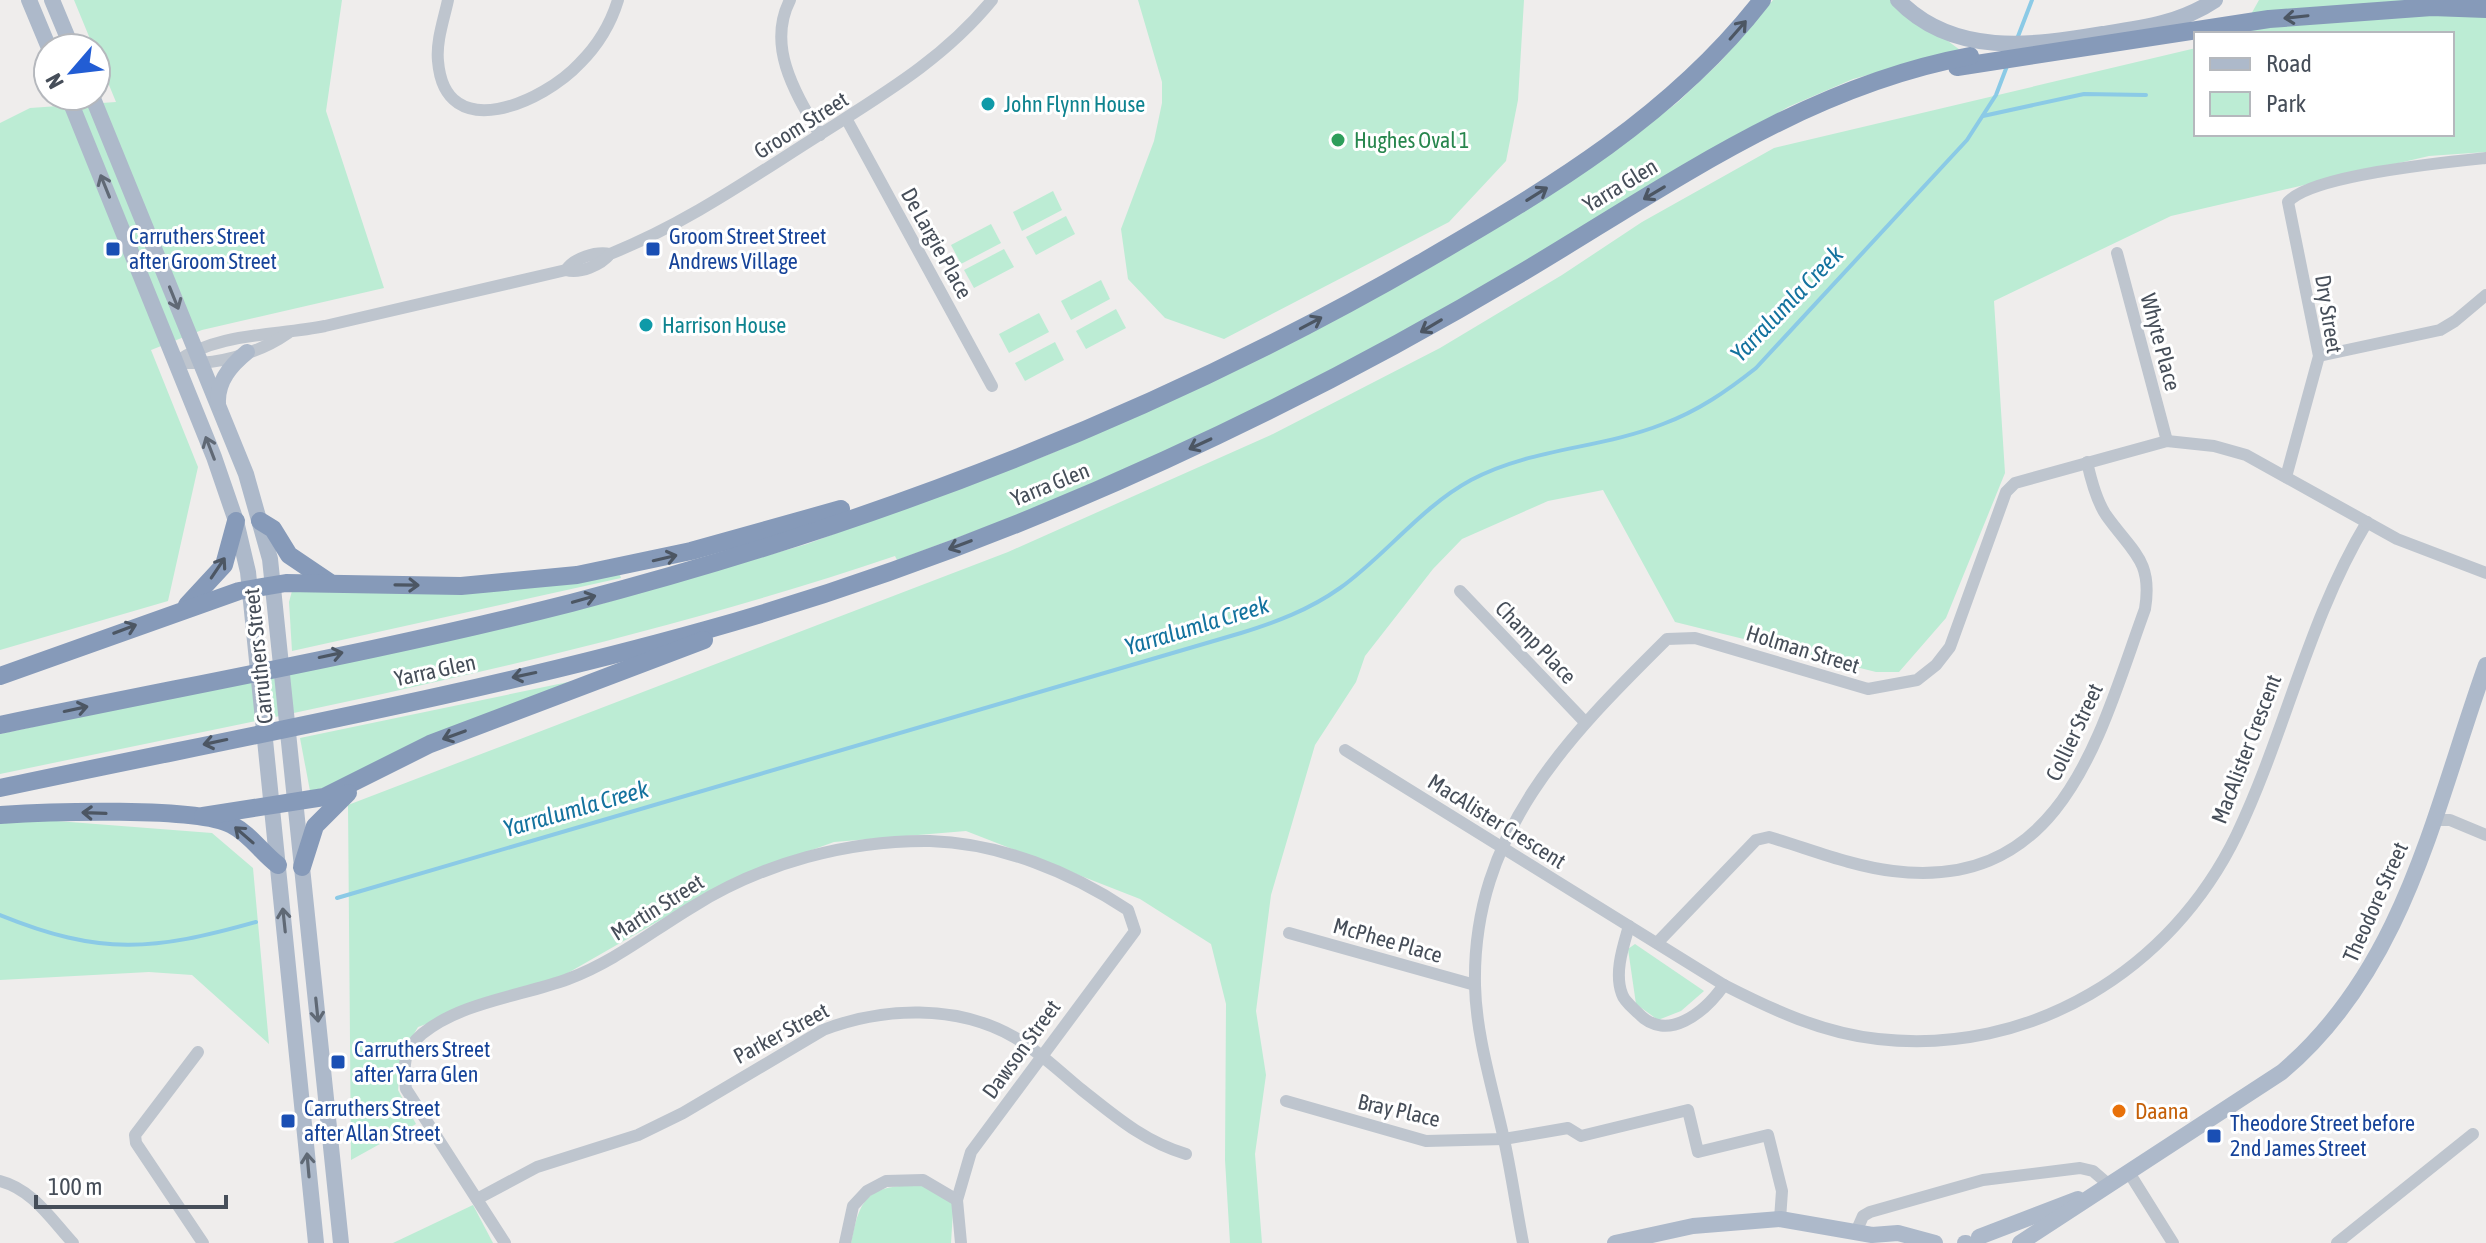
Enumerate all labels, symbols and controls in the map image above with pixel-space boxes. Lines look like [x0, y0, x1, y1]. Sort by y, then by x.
one-way arrow [2284, 9, 2310, 24]
one-way arrow [1728, 21, 1746, 41]
north arrow [32, 32, 112, 112]
legend [2194, 32, 2454, 136]
text: Road [2266, 50, 2312, 77]
text: N [40, 70, 69, 93]
street label: Groom Street [749, 86, 853, 164]
text: Park [2266, 90, 2307, 117]
place label: John Flynn House [1004, 91, 1145, 117]
marker: John Flynn House [979, 95, 997, 113]
place label: Hughes Oval 1 [1354, 127, 1469, 153]
marker: Hughes Oval 1 [1329, 131, 1347, 149]
street label: Yarra Glen [1578, 153, 1662, 217]
one-way arrow [96, 174, 111, 199]
street label: De Largie Place [896, 183, 978, 303]
one-way arrow [1525, 185, 1548, 201]
one-way arrow [1643, 185, 1666, 201]
place label: Carruthers Street after Groom Street [129, 223, 277, 274]
place label: Groom Street Street Andrews Village [669, 223, 826, 274]
marker: Carruthers Street after Groom Street [104, 240, 122, 258]
marker: Groom Street Street Andrews Village [644, 240, 662, 258]
water label: Yarralumla Creek [1725, 240, 1849, 367]
street label: Dry Street [2310, 273, 2348, 355]
one-way arrow [168, 285, 182, 310]
street label: Whyte Place [2136, 290, 2186, 394]
place label: Harrison House [662, 312, 786, 338]
one-way arrow [1299, 315, 1323, 331]
marker: Harrison House [637, 316, 655, 334]
one-way arrow [1420, 318, 1443, 334]
one-way arrow [202, 436, 216, 461]
one-way arrow [1188, 438, 1212, 453]
street label: Yarra Glen [1007, 457, 1093, 511]
one-way arrow [948, 539, 973, 553]
one-way arrow [652, 549, 677, 564]
one-way arrow [210, 558, 226, 580]
one-way arrow [393, 577, 420, 593]
street label: Carruthers Street [238, 587, 278, 725]
one-way arrow [571, 590, 597, 605]
water label: Yarralumla Creek [1121, 591, 1273, 660]
street label: Champ Place [1490, 595, 1582, 689]
street label: Holman Street [1743, 619, 1863, 679]
one-way arrow [113, 621, 137, 635]
one-way arrow [317, 647, 343, 662]
street label: Yarra Glen [392, 649, 478, 691]
one-way arrow [512, 668, 537, 683]
street label: MacAlister Crescent [2206, 671, 2286, 827]
street label: Collier Street [2040, 679, 2108, 785]
one-way arrow [63, 701, 89, 716]
one-way arrow [442, 729, 467, 743]
one-way arrow [203, 735, 229, 750]
street label: MacAlister Crescent [1423, 768, 1571, 874]
water label: Yarralumla Creek [500, 775, 652, 842]
one-way arrow [81, 805, 108, 820]
one-way arrow [235, 826, 255, 844]
street label: Theodore Street [2337, 838, 2413, 966]
street label: Martin Street [606, 868, 708, 946]
one-way arrow [276, 907, 291, 933]
street label: McPhee Place [1330, 912, 1446, 968]
street label: Dawson Street [976, 995, 1066, 1103]
one-way arrow [309, 996, 324, 1023]
street label: Parker Street [729, 997, 833, 1069]
place label: Carruthers Street after Yarra Glen [354, 1036, 490, 1087]
marker: Carruthers Street after Yarra Glen [329, 1053, 347, 1071]
street label: Bray Place [1355, 1088, 1443, 1132]
place label: Carruthers Street after Allan Street [304, 1095, 441, 1146]
place label: Daana [2135, 1098, 2189, 1124]
marker: Daana [2110, 1102, 2128, 1120]
place label: Theodore Street before 2nd James Street [2230, 1110, 2415, 1161]
marker: Carruthers Street after Allan Street [279, 1112, 297, 1130]
marker: Theodore Street before 2nd James Street [2205, 1127, 2223, 1145]
one-way arrow [301, 1152, 316, 1179]
scale bar [36, 1159, 226, 1209]
text: 100 m [48, 1173, 102, 1200]

